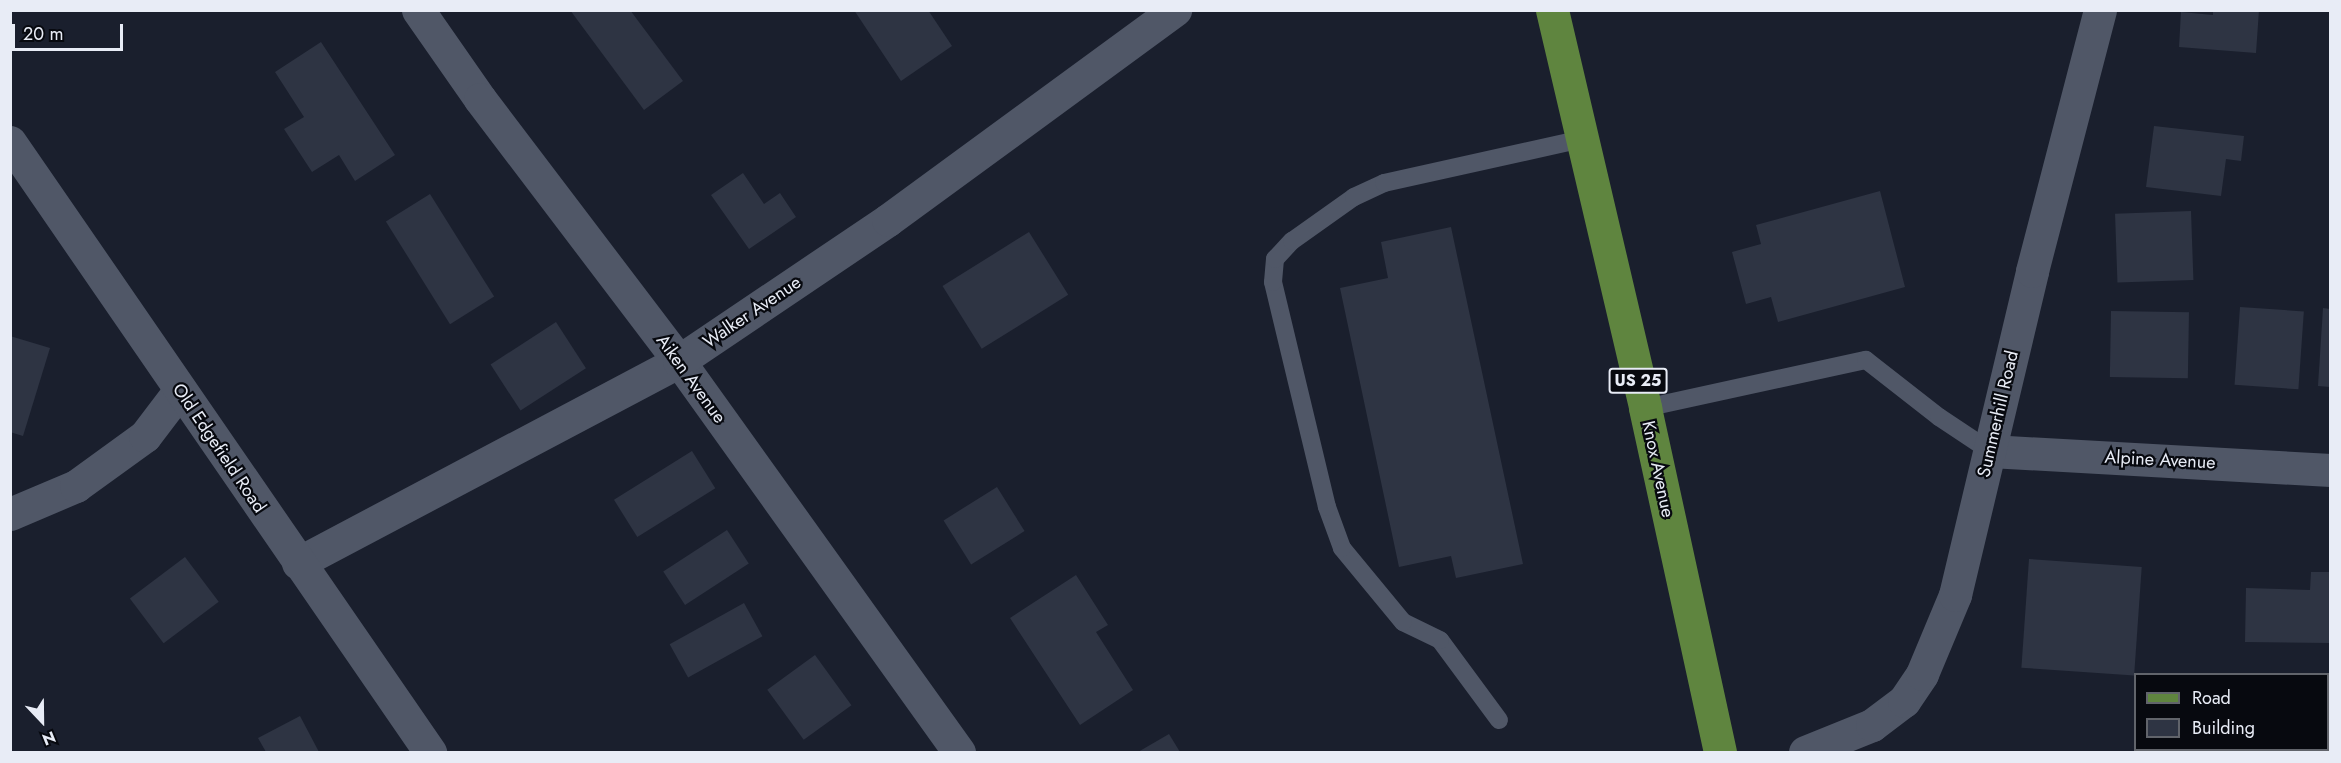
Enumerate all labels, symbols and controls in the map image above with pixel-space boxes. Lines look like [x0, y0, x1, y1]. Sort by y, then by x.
scale bar [15, 12, 126, 50]
text: 20 m [23, 21, 63, 47]
street label: Walker Avenue [699, 271, 805, 353]
street label: Aiken Avenue [652, 330, 730, 428]
street label: Summerhill Road [1973, 348, 2023, 480]
road number: US 25 [1608, 368, 1668, 394]
street label: Old Edgefield Road [168, 379, 270, 517]
street label: Knox Avenue [1637, 419, 1679, 519]
street label: Alpine Avenue [2104, 446, 2216, 474]
legend [2134, 673, 2329, 751]
text: Road [2192, 685, 2231, 711]
north arrow [12, 691, 72, 751]
text: Building [2192, 715, 2255, 741]
text: N [39, 725, 59, 751]

